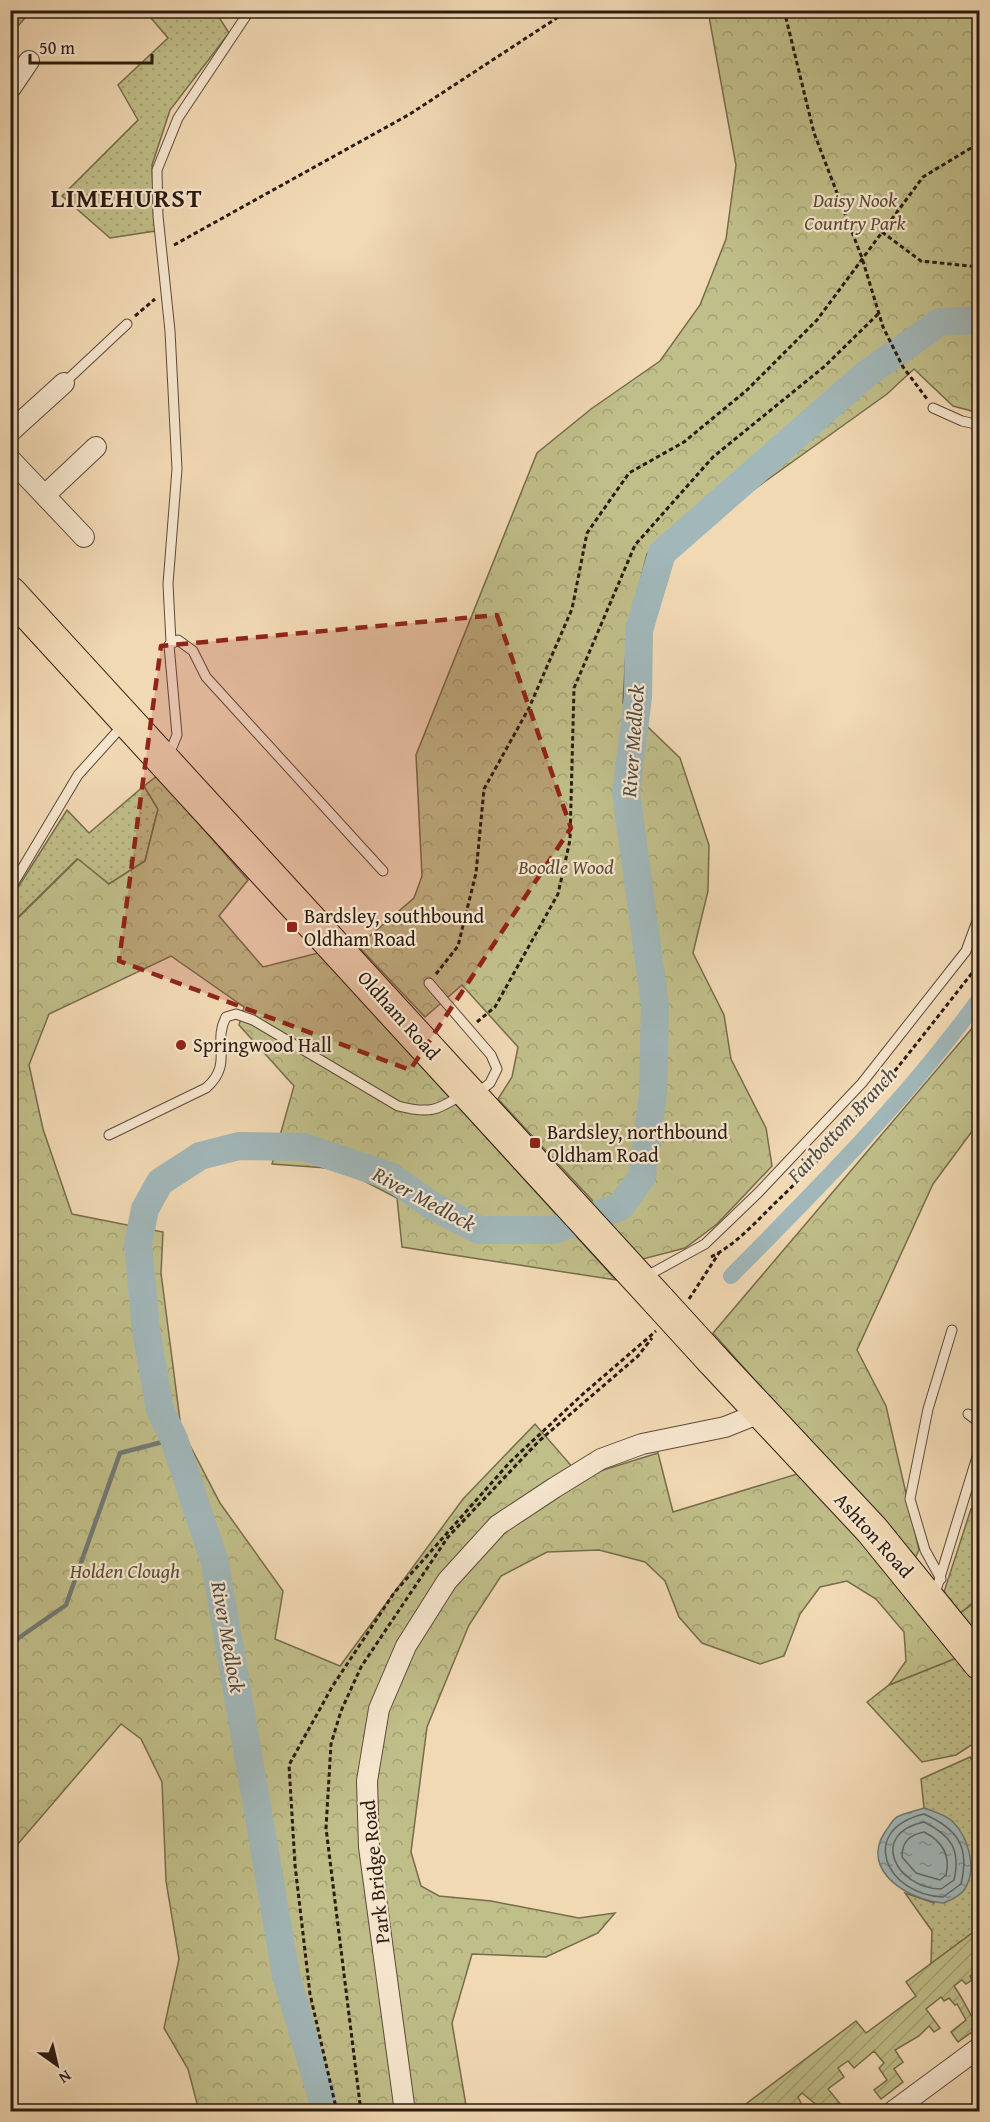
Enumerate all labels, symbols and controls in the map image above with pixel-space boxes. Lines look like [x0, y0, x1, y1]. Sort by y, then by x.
scale bar [30, 27, 152, 65]
text: 50 m [39, 34, 75, 61]
district label: LIMEHURST [51, 178, 203, 217]
park label: Daisy Nook Country Park [804, 185, 907, 237]
water label: River Medlock [613, 683, 652, 799]
park label: Boodle Wood [517, 852, 614, 881]
place label: Bardsley, southbound Oldham Road [304, 901, 485, 953]
marker: Bardsley, southbound Oldham Road [285, 920, 299, 934]
street label: Oldham Road [351, 963, 448, 1066]
place label: Springwood Hall [193, 1030, 332, 1059]
marker: Springwood Hall [174, 1038, 188, 1052]
water label: Fairbottom Branch [779, 1059, 904, 1191]
place label: Bardsley, northbound Oldham Road [547, 1117, 728, 1169]
marker: Bardsley, northbound Oldham Road [528, 1136, 542, 1150]
water label: River Medlock [366, 1158, 482, 1239]
street label: Ashton Road [828, 1486, 921, 1584]
park label: Holden Clough [69, 1556, 180, 1585]
water label: River Medlock [203, 1578, 254, 1696]
street label: Park Bridge Road [352, 1798, 396, 1945]
north arrow [27, 2035, 87, 2095]
text: N [54, 2064, 77, 2091]

